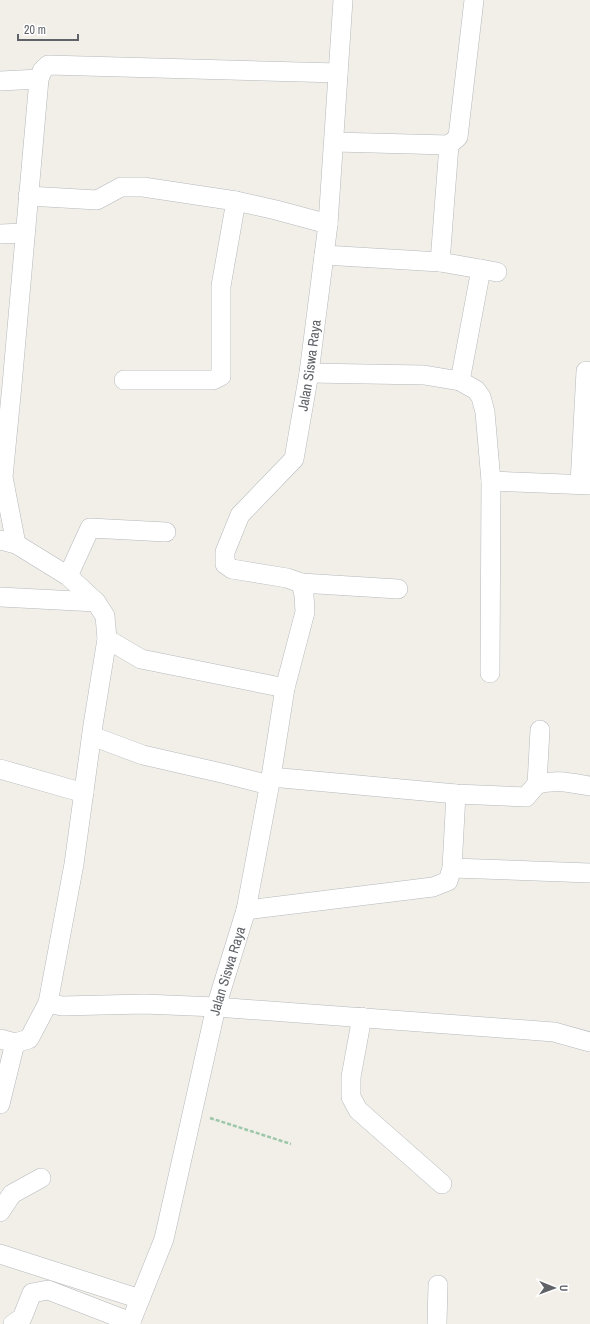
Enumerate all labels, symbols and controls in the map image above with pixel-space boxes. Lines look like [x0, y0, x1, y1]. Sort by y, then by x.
scale bar [18, 16, 78, 42]
text: 20 m [24, 22, 46, 38]
street label: Jalan Siswa Raya [294, 318, 325, 412]
street label: Jalan Siswa Raya [205, 924, 250, 1017]
north arrow [534, 1268, 574, 1308]
text: U [557, 1285, 571, 1292]

